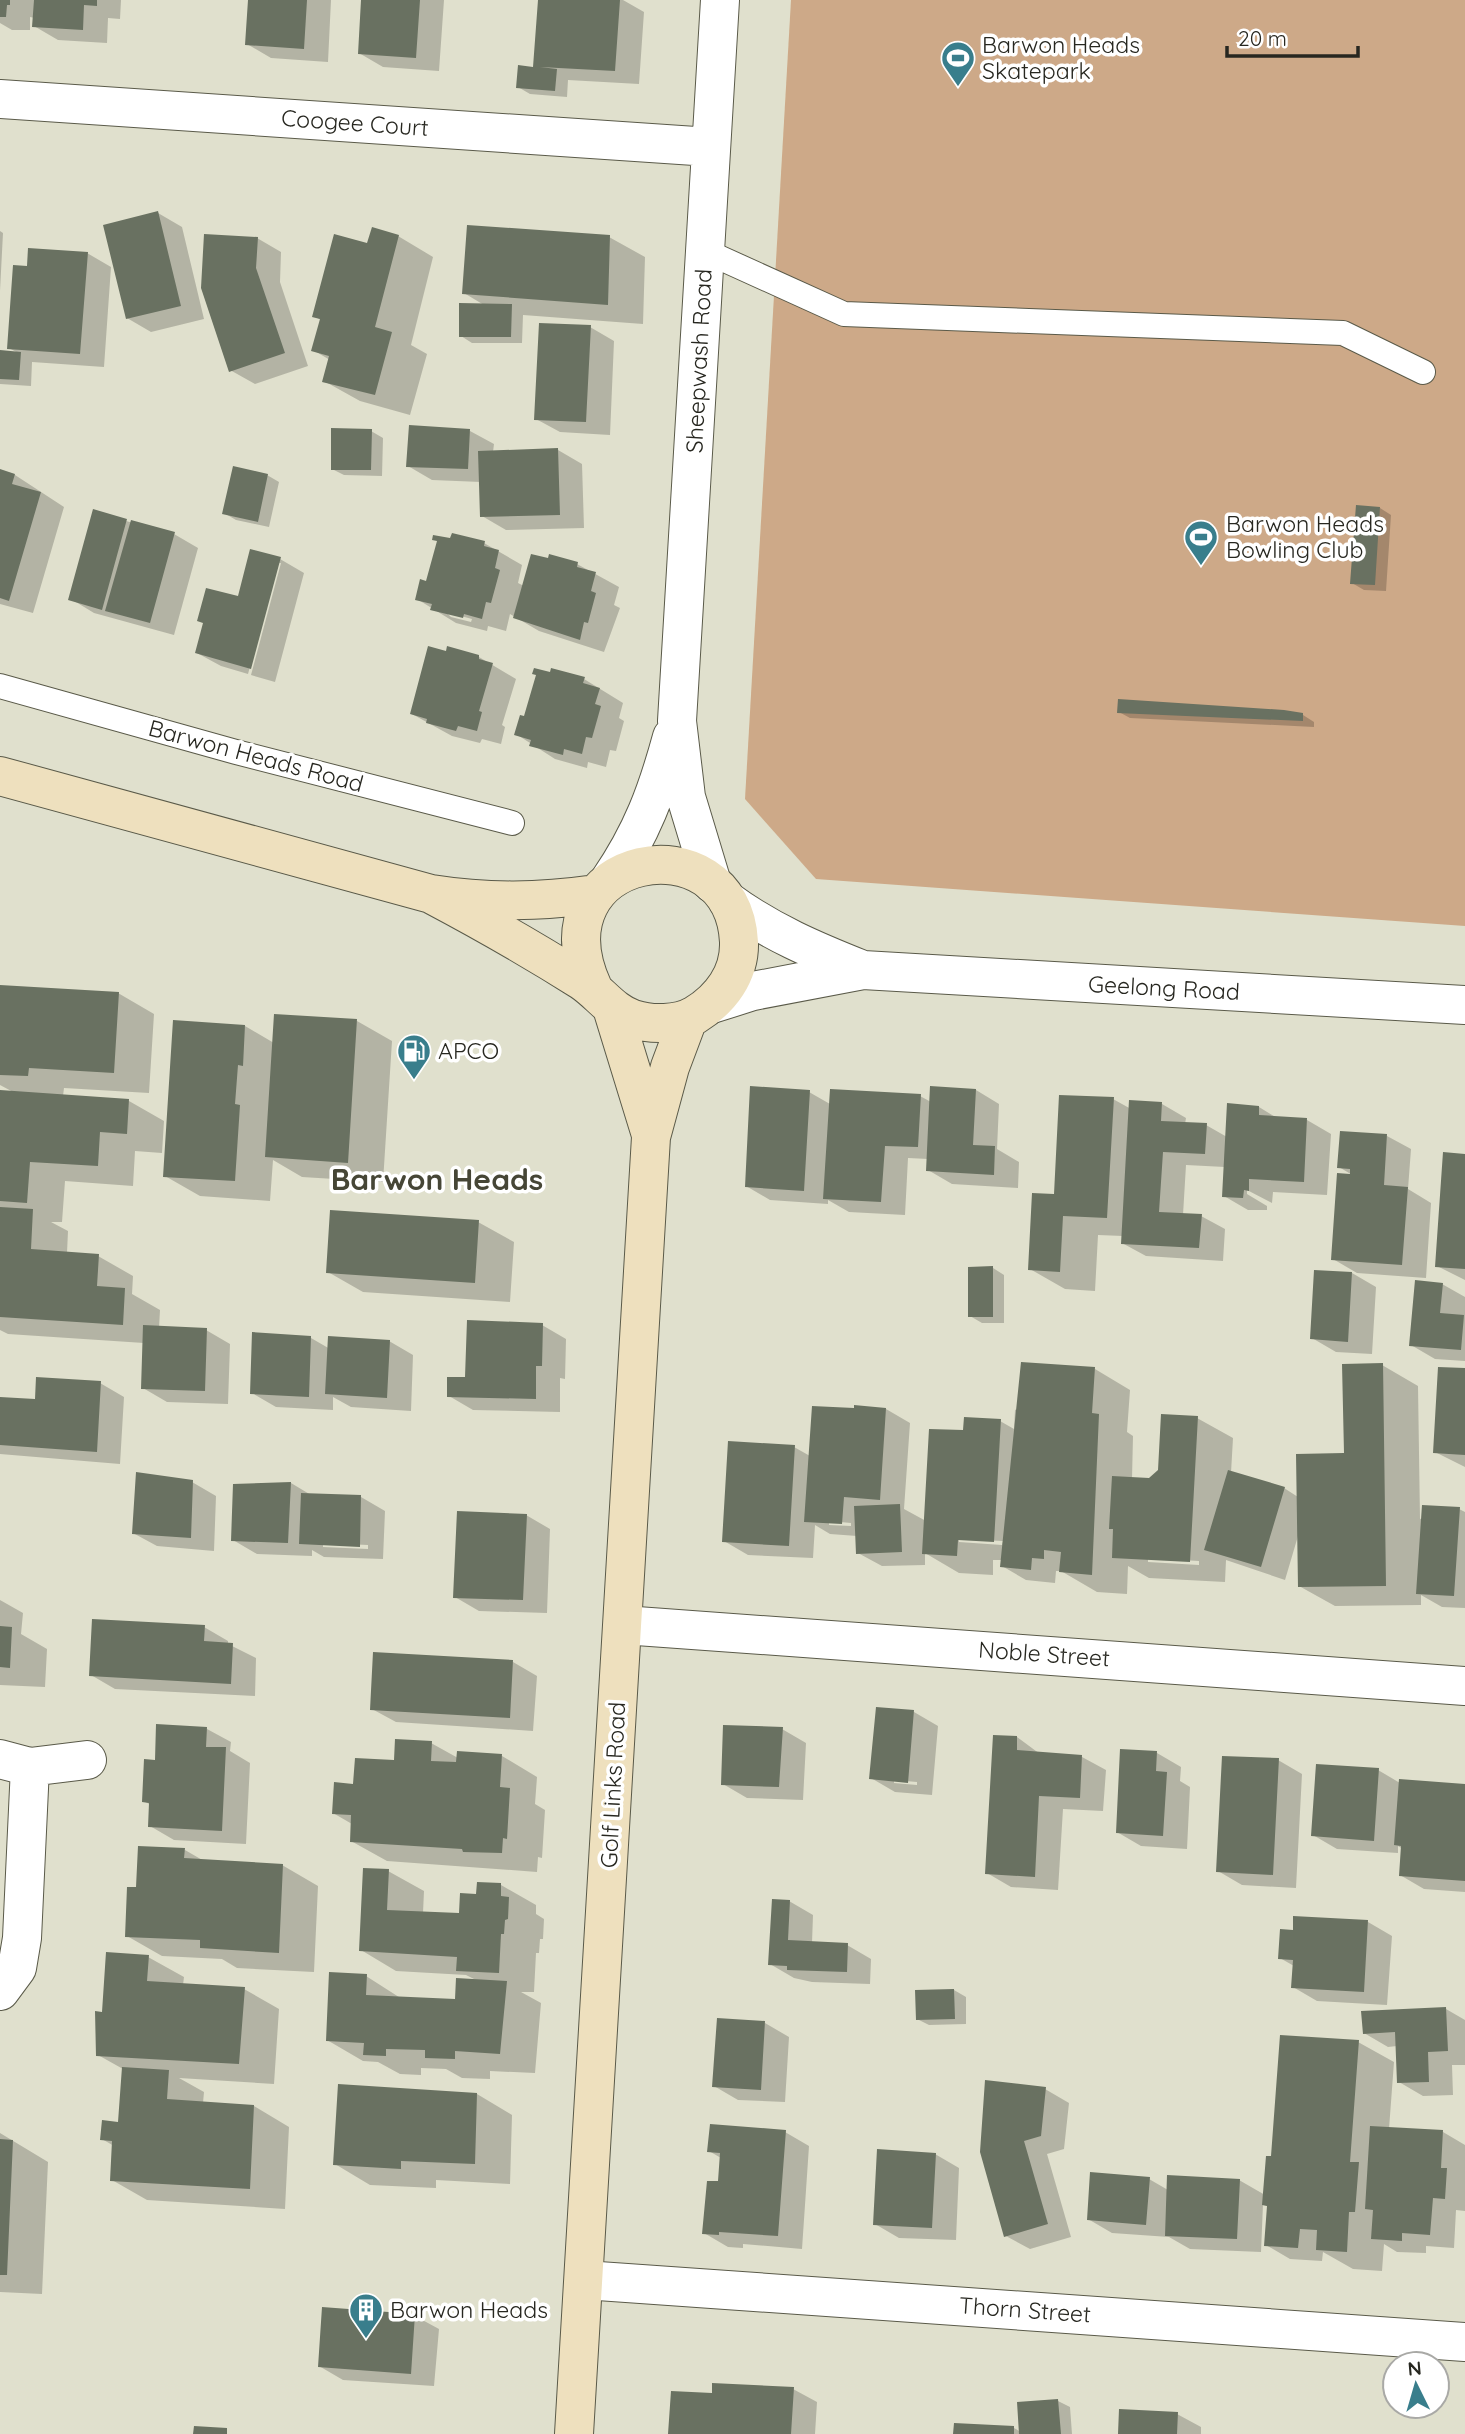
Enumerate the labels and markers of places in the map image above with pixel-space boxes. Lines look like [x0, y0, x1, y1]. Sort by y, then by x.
place label: Barwon Heads Skatepark [982, 30, 1140, 85]
sports icon: Barwon Heads Skatepark [939, 39, 977, 88]
place label: Barwon Heads Bowling Club [1226, 509, 1384, 564]
sports icon: Barwon Heads Bowling Club [1182, 518, 1220, 567]
fuel station icon: APCO [395, 1032, 433, 1081]
place label: APCO [438, 1036, 499, 1065]
building icon: Barwon Heads [347, 2291, 385, 2340]
place label: Barwon Heads [390, 2295, 548, 2324]

